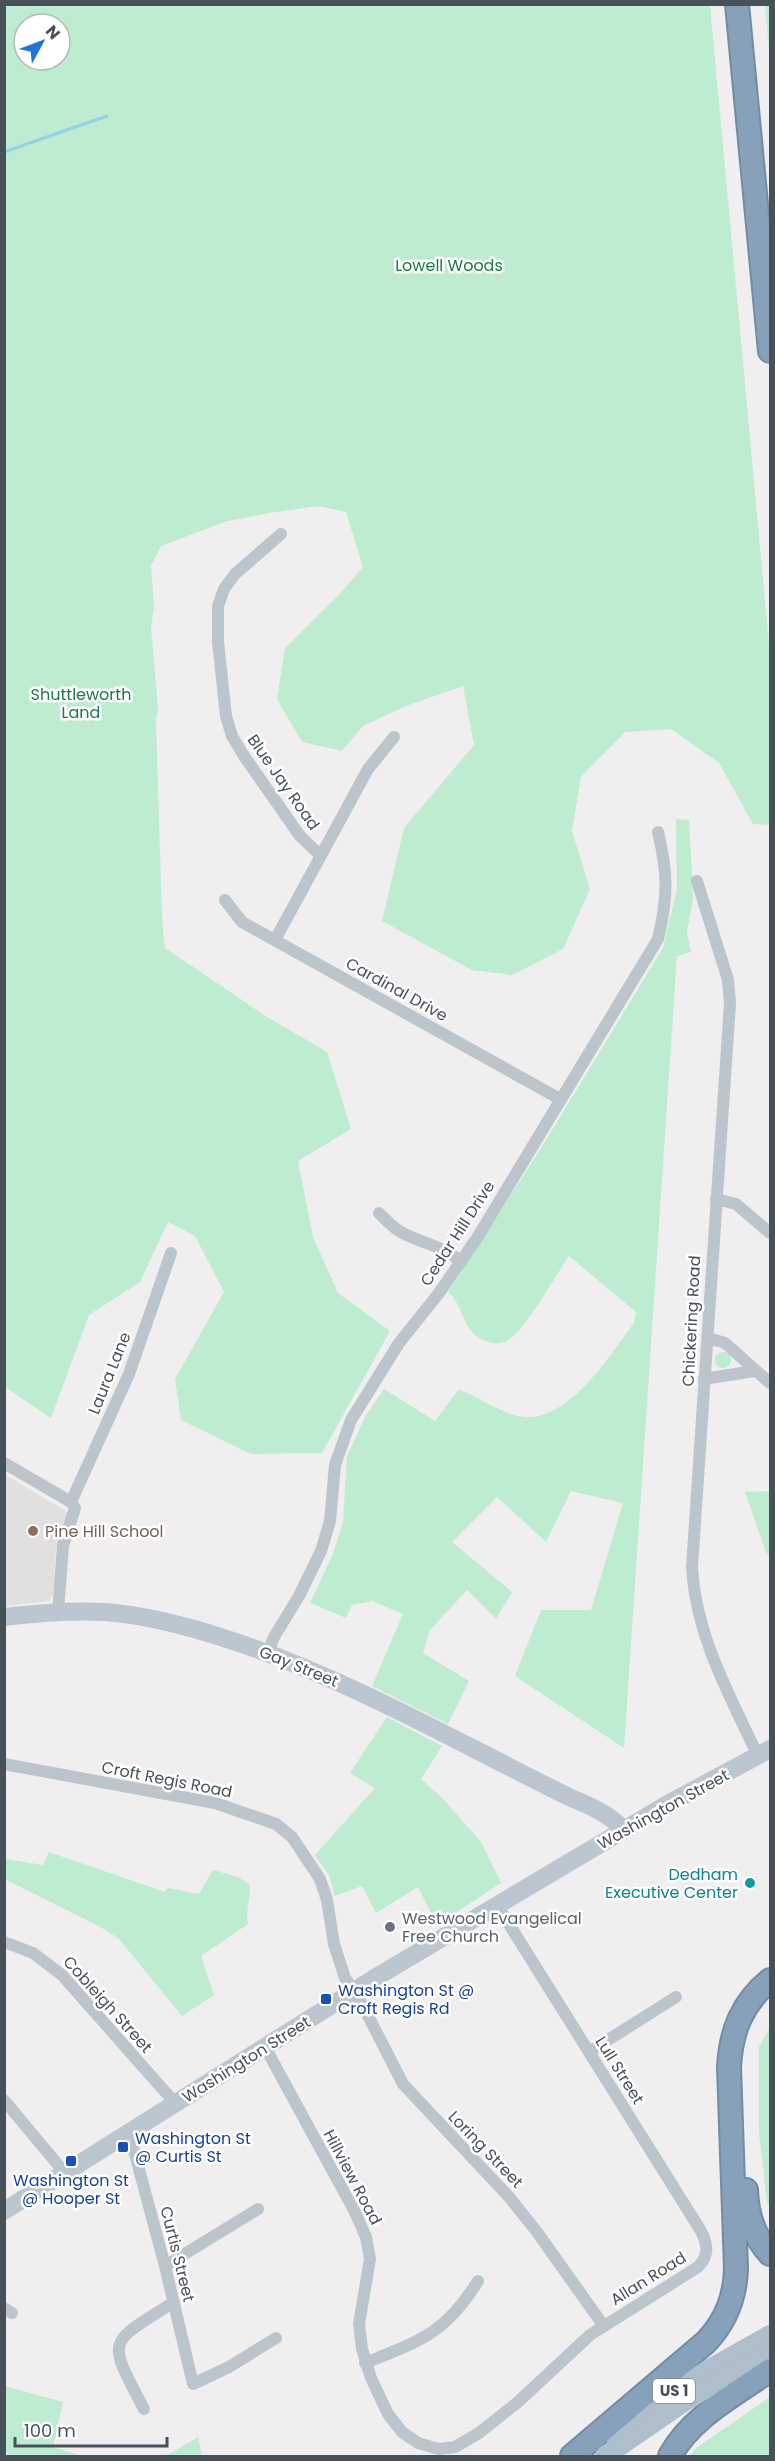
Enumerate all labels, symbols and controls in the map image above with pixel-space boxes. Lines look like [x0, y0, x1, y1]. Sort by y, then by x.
north arrow [12, 12, 72, 72]
text: N [40, 20, 66, 45]
park label: Lowell Woods [395, 254, 503, 277]
park label: Shuttleworth Land [31, 683, 131, 724]
street label: Blue Jay Road [242, 730, 325, 835]
street label: Cardinal Drive [342, 952, 452, 1027]
street label: Cedar Hill Drive [415, 1176, 500, 1290]
street label: Chickering Road [677, 1255, 706, 1387]
street label: Laura Lane [83, 1329, 136, 1418]
place label: Pine Hill School [45, 1520, 164, 1543]
marker: Pine Hill School [26, 1524, 40, 1538]
street label: Gay Street [256, 1640, 342, 1693]
street label: Croft Regis Road [100, 1756, 234, 1803]
street label: Washington Street [593, 1764, 733, 1855]
place label: Dedham Executive Center [605, 1863, 738, 1904]
marker: Dedham Executive Center [743, 1876, 757, 1890]
place label: Westwood Evangelical Free Church [402, 1907, 582, 1948]
marker: Westwood Evangelical Free Church [383, 1920, 397, 1934]
street label: Cobleigh Street [58, 1951, 158, 2058]
place label: Washington St @ Croft Regis Rd [338, 1979, 474, 2020]
marker: Washington St @ Croft Regis Rd [319, 1992, 333, 2006]
street label: Washington Street [178, 2011, 315, 2108]
street label: Lull Street [590, 2032, 650, 2109]
street label: Loring Street [443, 2106, 529, 2193]
street label: Hillview Road [318, 2126, 387, 2229]
place label: Washington St @ Curtis St [135, 2127, 251, 2168]
marker: Washington St @ Curtis St [116, 2140, 130, 2154]
marker: Washington St @ Hooper St [64, 2154, 78, 2168]
place label: Washington St @ Hooper St [13, 2169, 129, 2210]
street label: Curtis Street [155, 2204, 201, 2305]
street label: Allan Road [606, 2246, 691, 2311]
road number: US 1 [653, 2379, 695, 2403]
scale bar [15, 2410, 166, 2448]
text: 100 m [24, 2418, 76, 2443]

